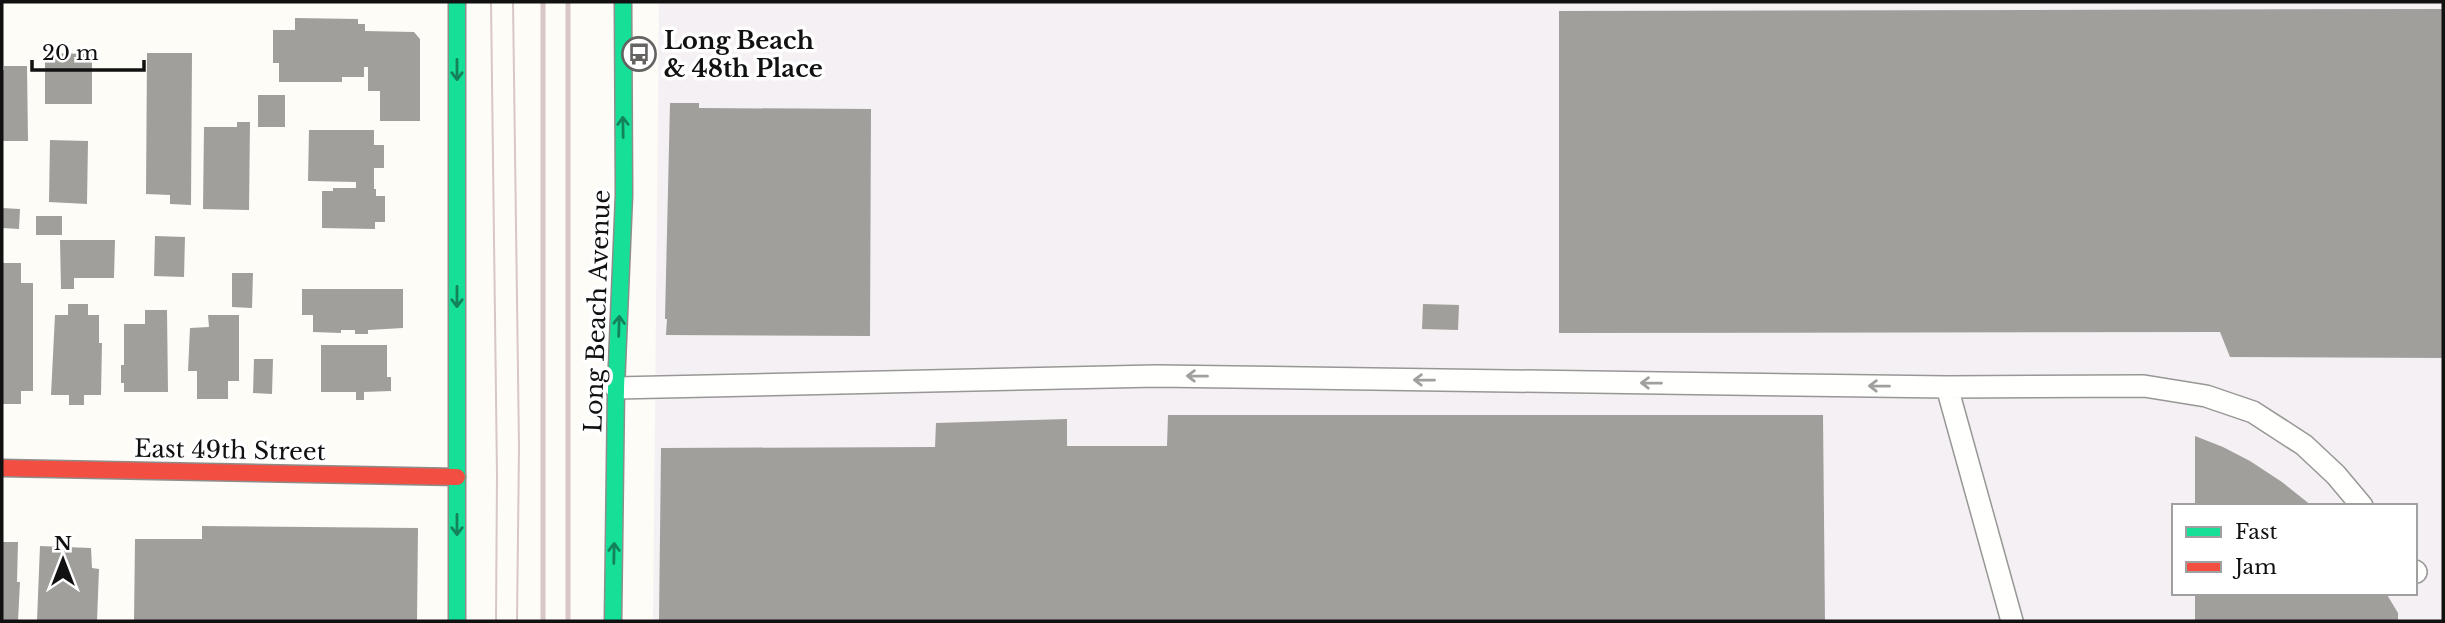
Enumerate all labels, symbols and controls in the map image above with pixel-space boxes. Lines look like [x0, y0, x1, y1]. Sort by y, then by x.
place label: Long Beach & 48th Place [664, 26, 823, 83]
scale bar [32, 28, 144, 72]
bus stop icon: Long Beach & 48th Place [620, 35, 658, 73]
text: 20 m [42, 40, 99, 66]
one-way arrow [450, 58, 464, 81]
one-way arrow [616, 116, 630, 139]
street label: Long Beach Avenue [578, 189, 616, 433]
one-way arrow [450, 286, 464, 309]
one-way arrow [612, 314, 625, 337]
one-way arrow [1185, 369, 1208, 383]
one-way arrow [1413, 373, 1436, 386]
one-way arrow [1640, 376, 1663, 390]
one-way arrow [1868, 380, 1891, 393]
street label: East 49th Street [134, 434, 326, 466]
legend [2172, 504, 2417, 595]
one-way arrow [450, 513, 464, 536]
text: Fast [2235, 519, 2277, 545]
north arrow [28, 525, 98, 595]
text: N [54, 532, 72, 555]
one-way arrow [607, 542, 620, 565]
text: Jam [2232, 554, 2277, 580]

